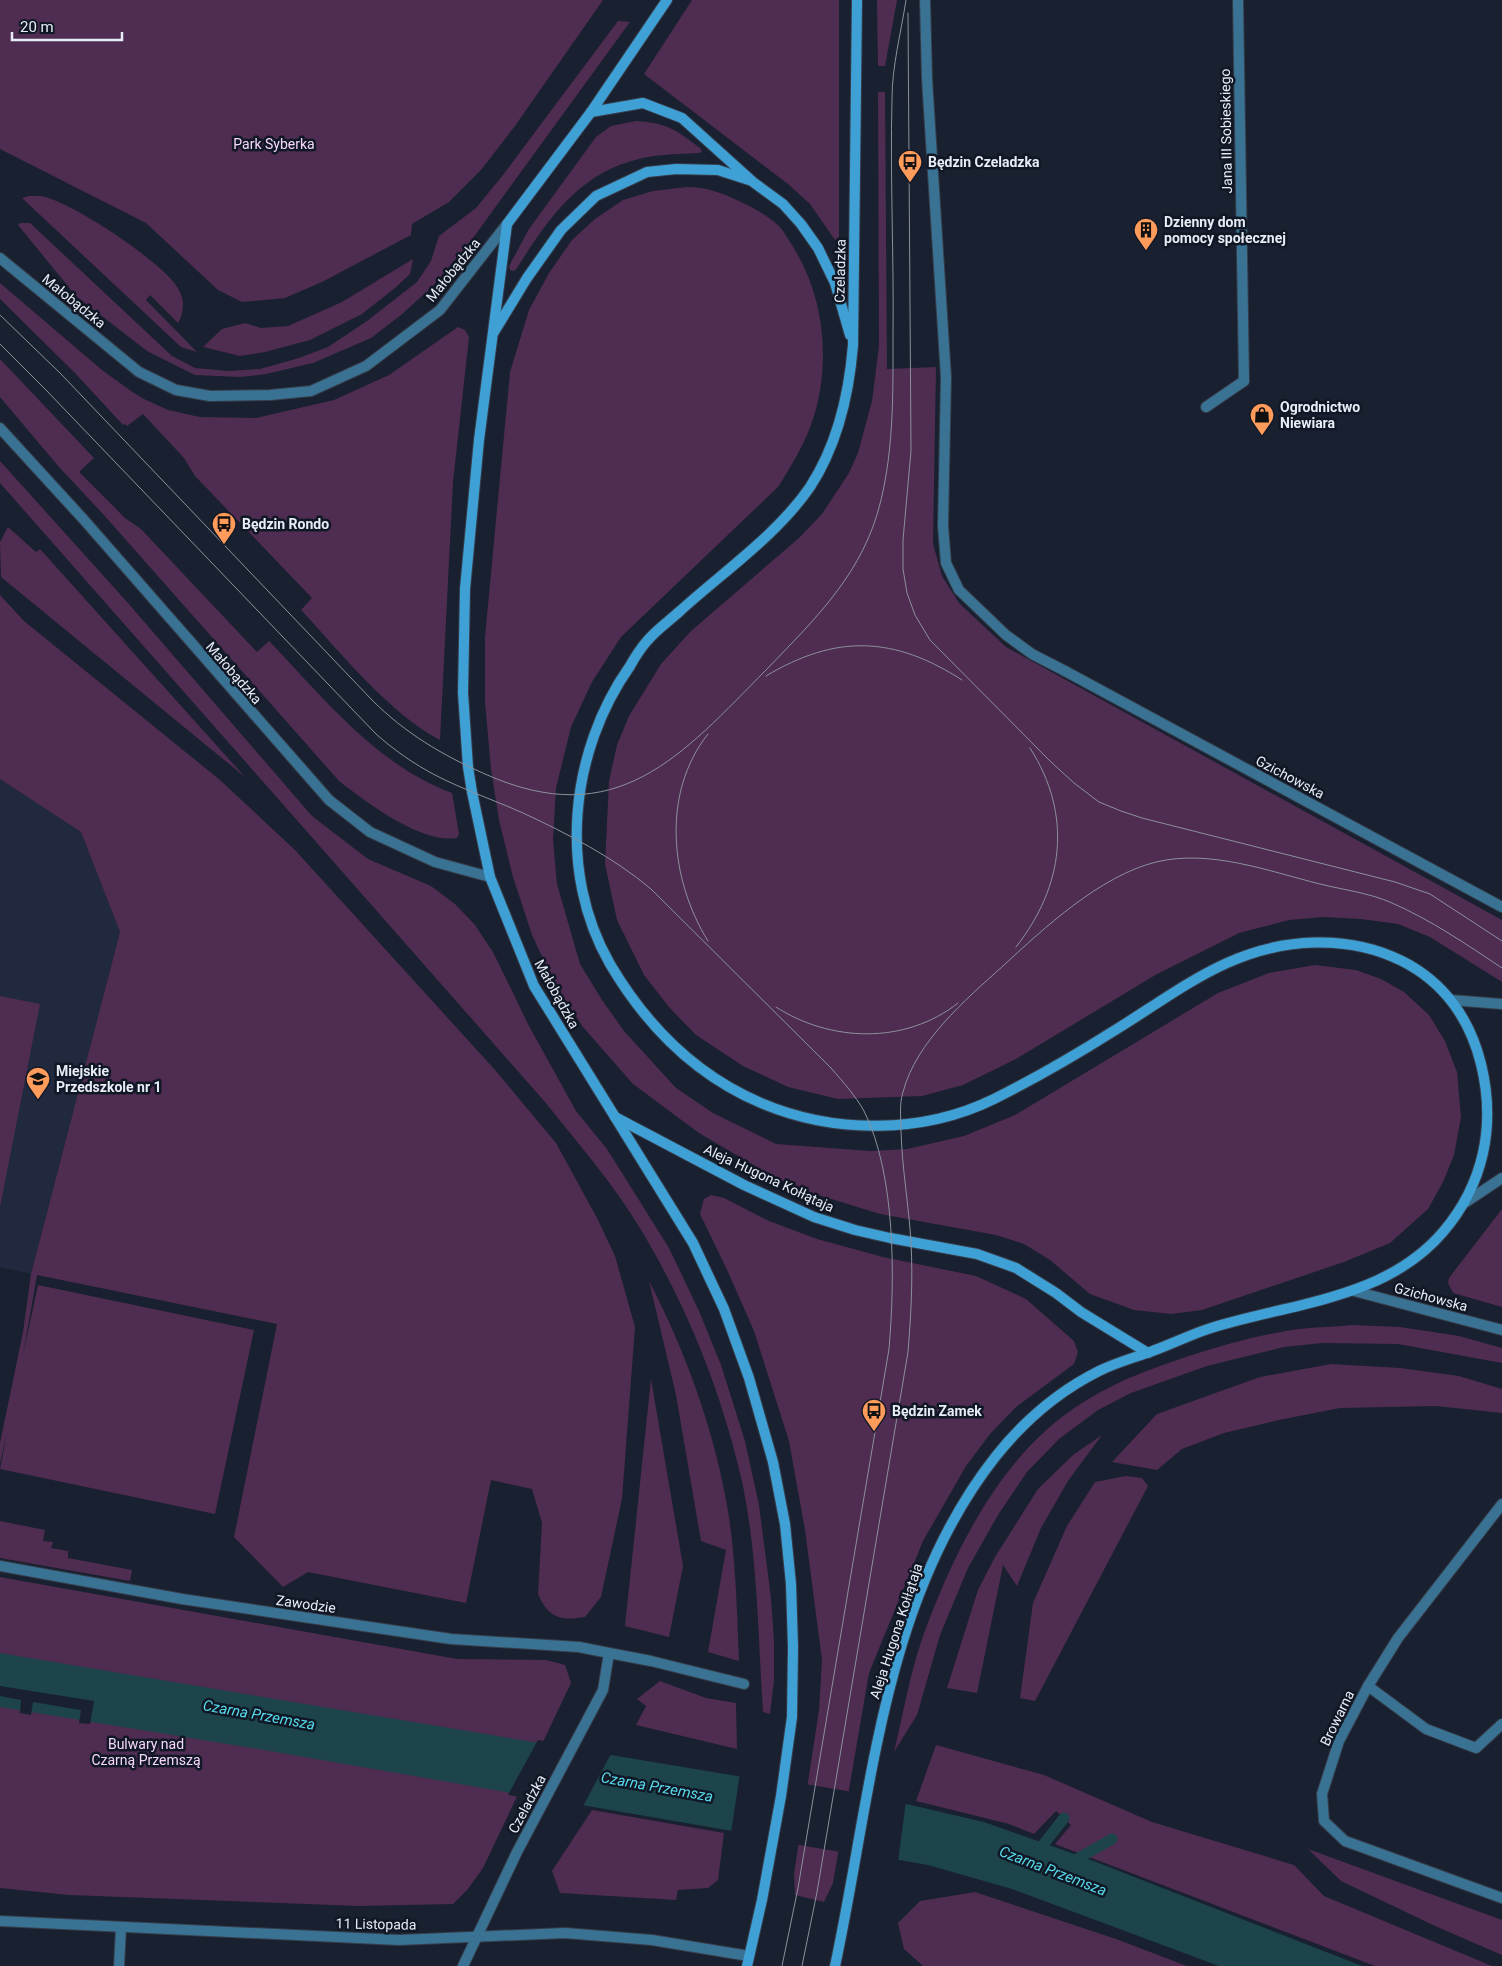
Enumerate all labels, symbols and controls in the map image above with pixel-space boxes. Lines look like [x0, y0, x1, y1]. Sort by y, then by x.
scale bar [12, 10, 122, 42]
text: 20 m [20, 18, 54, 36]
street label: Jana III Sobieskiego [1217, 68, 1235, 194]
park label: Park Syberka [233, 136, 315, 152]
bus stop icon: Będzin Czeladzka [897, 149, 923, 183]
place label: Będzin Czeladzka [928, 154, 1040, 170]
place label: Dzienny dom pomocy społecznej [1164, 214, 1286, 246]
building icon: Dzienny dom pomocy społecznej [1133, 217, 1159, 251]
street label: Małobądzka [423, 235, 483, 305]
street label: Czeladzka [831, 239, 849, 303]
street label: Małobądzka [39, 271, 109, 331]
place label: Ogrodnictwo Niewiara [1280, 399, 1360, 431]
shop icon: Ogrodnictwo Niewiara [1249, 402, 1275, 436]
bus stop icon: Będzin Rondo [211, 511, 237, 545]
place label: Będzin Rondo [242, 516, 329, 532]
street label: Małobądzka [203, 639, 265, 707]
street label: Gzichowska [1253, 752, 1327, 802]
street label: Małobądzka [531, 957, 583, 1031]
place label: Miejskie Przedszkole nr 1 [56, 1063, 162, 1095]
school or university icon: Miejskie Przedszkole nr 1 [25, 1066, 51, 1100]
street label: Aleja Hugona Kołłątaja [701, 1141, 837, 1215]
street label: Gzichowska [1393, 1280, 1469, 1314]
bus stop icon: Będzin Zamek [861, 1398, 887, 1432]
place label: Będzin Zamek [892, 1403, 982, 1419]
street label: Aleja Hugona Kołłątaja [866, 1561, 926, 1701]
street label: Zawodzie [275, 1592, 337, 1616]
street label: Browarna [1317, 1688, 1357, 1748]
water label: Czarna Przemsza [202, 1696, 317, 1734]
park label: Bulwary nad Czarną Przemszą [91, 1736, 201, 1768]
water label: Czarna Przemsza [600, 1768, 715, 1806]
street label: Czeladzka [505, 1772, 549, 1836]
water label: Czarna Przemsza [997, 1842, 1109, 1900]
street label: 11 Listopada [335, 1915, 417, 1933]

